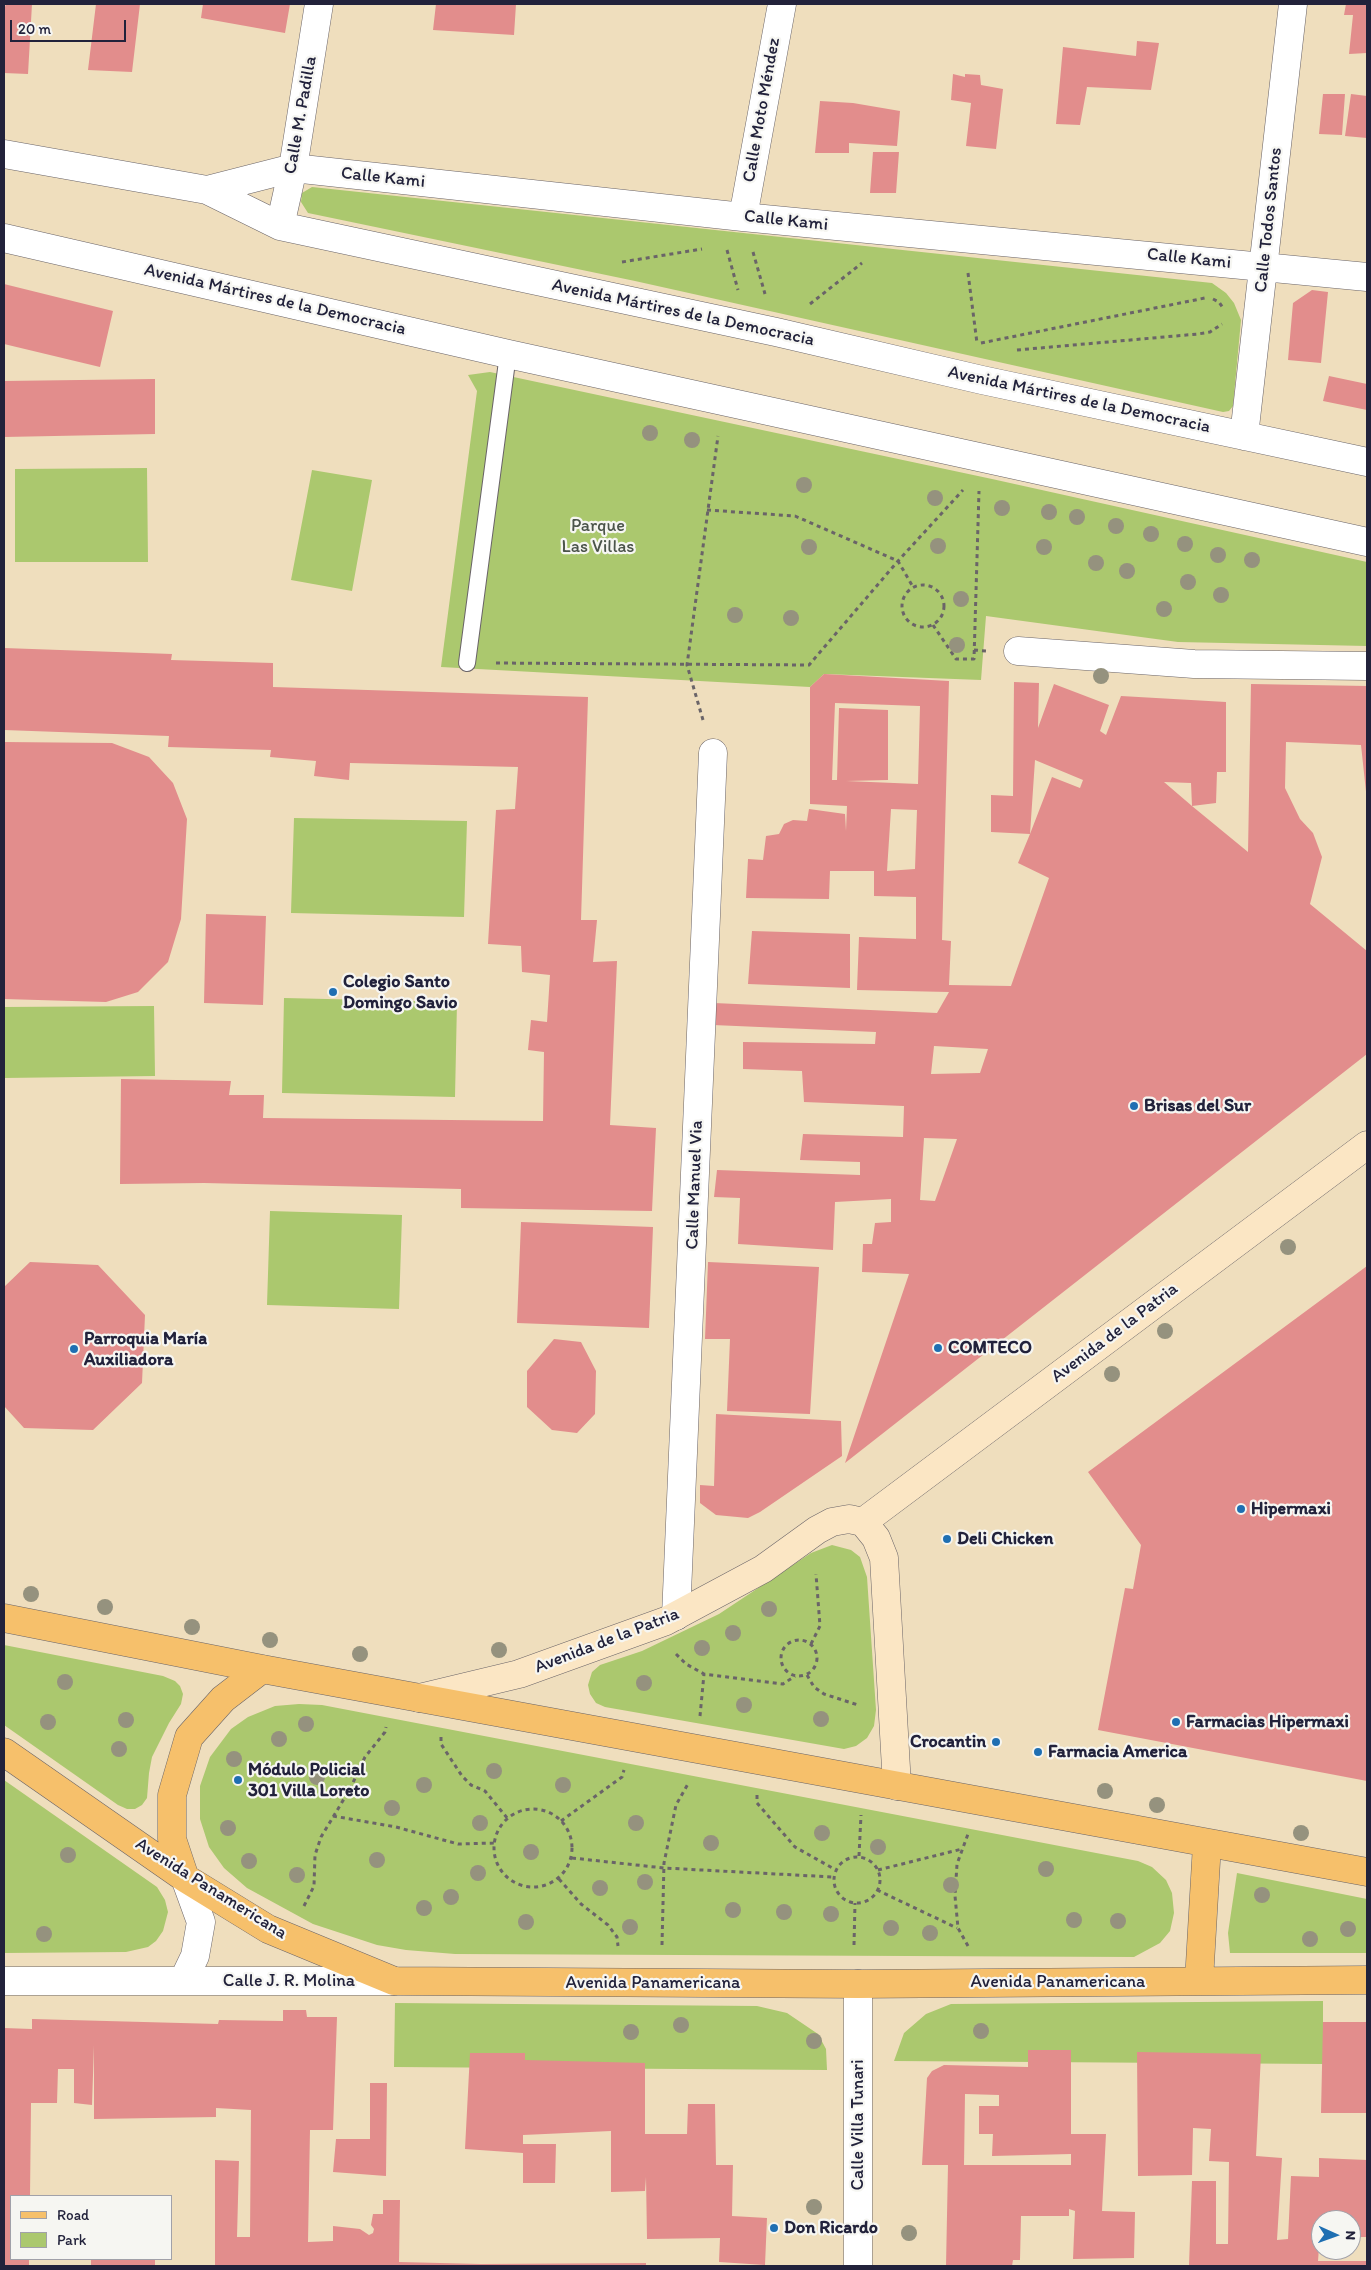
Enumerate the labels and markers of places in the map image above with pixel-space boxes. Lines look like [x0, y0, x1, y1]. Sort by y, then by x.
place label: Colegio Santo Domingo Savio [343, 971, 457, 1014]
marker: Colegio Santo Domingo Savio [327, 986, 339, 998]
place label: Brisas del Sur [1144, 1095, 1251, 1117]
marker: Brisas del Sur [1128, 1100, 1140, 1112]
place label: Parroquia María Auxiliadora [84, 1328, 207, 1370]
place label: COMTECO [948, 1337, 1032, 1359]
marker: COMTECO [932, 1342, 944, 1354]
marker: Parroquia María Auxiliadora [68, 1343, 80, 1355]
place label: Hipermaxi [1251, 1498, 1331, 1520]
marker: Hipermaxi [1235, 1503, 1247, 1515]
place label: Deli Chicken [957, 1528, 1053, 1550]
marker: Deli Chicken [941, 1533, 953, 1545]
place label: Farmacias Hipermaxi [1186, 1711, 1349, 1733]
marker: Farmacias Hipermaxi [1170, 1716, 1182, 1728]
place label: Crocantin [910, 1731, 986, 1753]
marker: Crocantin [990, 1736, 1002, 1748]
place label: Farmacia America [1048, 1741, 1187, 1763]
marker: Farmacia America [1032, 1746, 1044, 1758]
place label: Módulo Policial 301 Villa Loreto [248, 1759, 369, 1802]
marker: Módulo Policial 301 Villa Loreto [232, 1774, 244, 1786]
place label: Don Ricardo [784, 2217, 878, 2239]
marker: Don Ricardo [768, 2222, 780, 2234]

